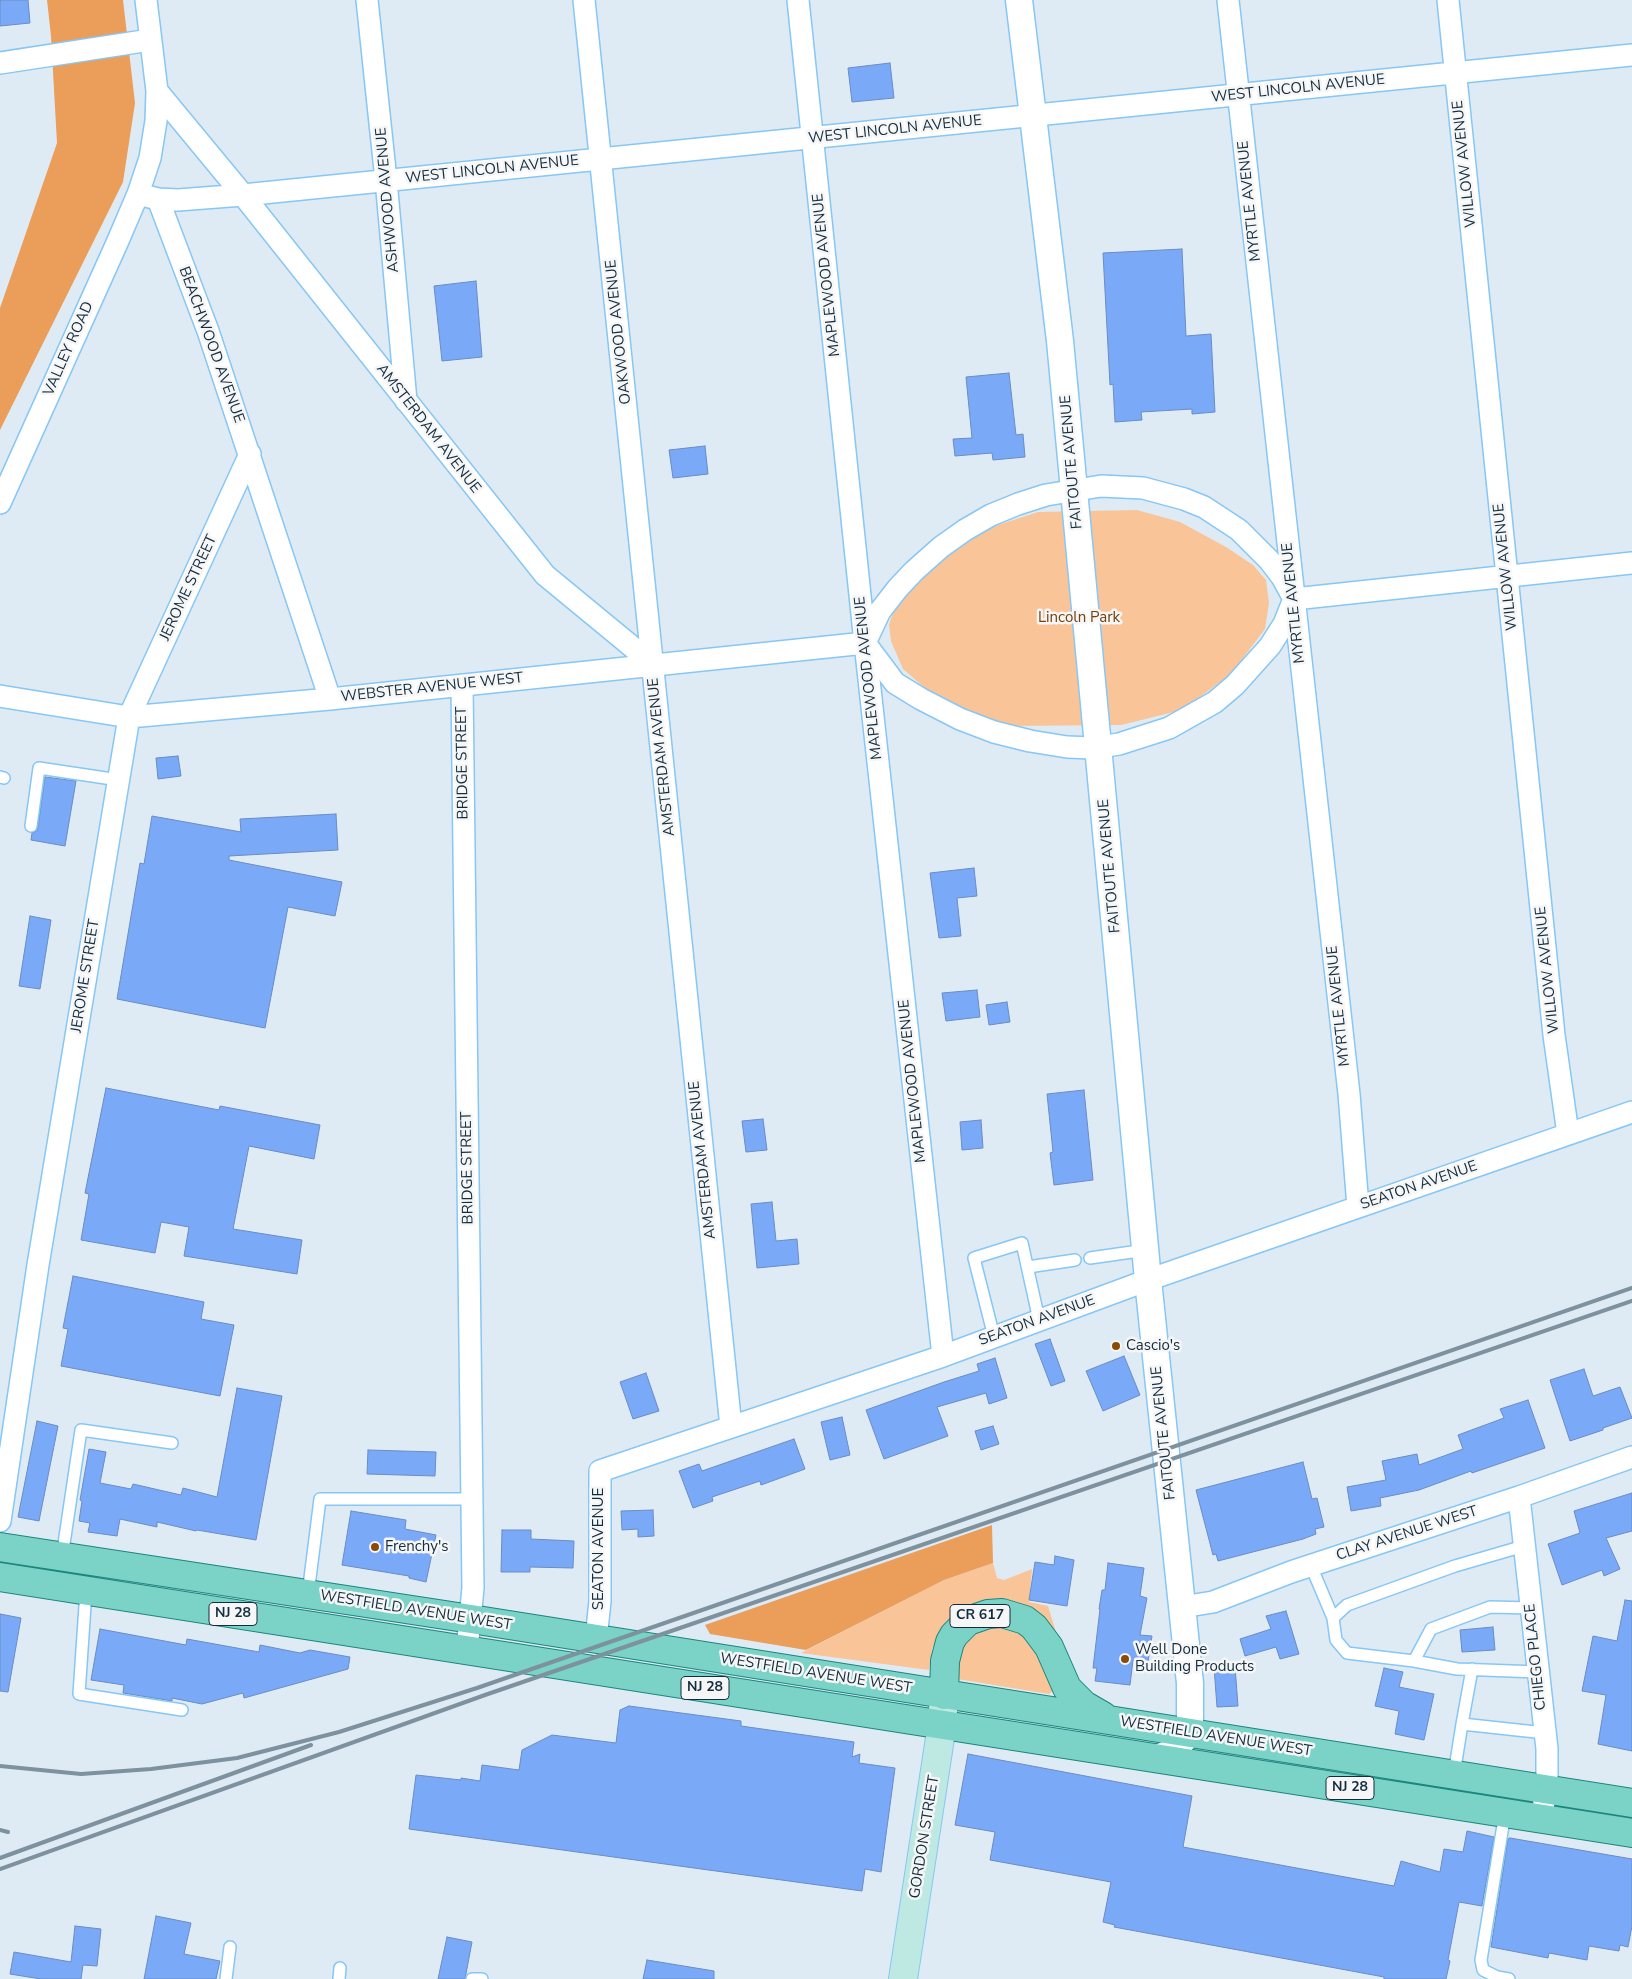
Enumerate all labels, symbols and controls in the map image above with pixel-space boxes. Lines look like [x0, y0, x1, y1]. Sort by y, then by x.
street label: WEST LINCOLN AVENUE [1210, 71, 1386, 107]
street label: WILLOW AVENUE [1449, 100, 1481, 228]
street label: WEST LINCOLN AVENUE [807, 112, 983, 148]
street label: ASHWOOD AVENUE [373, 127, 403, 273]
street label: MYRTLE AVENUE [1235, 140, 1265, 262]
street label: WEST LINCOLN AVENUE [404, 152, 580, 188]
street label: MAPLEWOOD AVENUE [809, 192, 845, 358]
street label: OAKWOOD AVENUE [602, 259, 636, 405]
street label: BEACHWOOD AVENUE [174, 264, 248, 426]
street label: VALLEY ROAD [40, 299, 98, 399]
street label: AMSTERDAM AVENUE [372, 361, 484, 497]
street label: FAITOUTE AVENUE [1057, 394, 1087, 530]
street label: WILLOW AVENUE [1490, 503, 1522, 631]
street label: JEROME STREET [157, 532, 221, 644]
street label: MYRTLE AVENUE [1279, 542, 1309, 664]
street label: MAPLEWOOD AVENUE [851, 595, 887, 761]
park label: Lincoln Park [1038, 609, 1120, 627]
street label: WEBSTER AVENUE WEST [340, 669, 524, 707]
street label: AMSTERDAM AVENUE [645, 677, 679, 837]
street label: BRIDGE STREET [453, 706, 473, 820]
street label: FAITOUTE AVENUE [1095, 798, 1125, 934]
street label: WILLOW AVENUE [1532, 906, 1564, 1034]
street label: JEROME STREET [68, 918, 104, 1034]
street label: MYRTLE AVENUE [1324, 945, 1354, 1067]
street label: MAPLEWOOD AVENUE [895, 998, 931, 1164]
street label: AMSTERDAM AVENUE [686, 1080, 720, 1240]
street label: BRIDGE STREET [458, 1111, 478, 1225]
street label: SEATON AVENUE [1358, 1158, 1480, 1214]
street label: SEATON AVENUE [976, 1292, 1098, 1350]
place label: Cascio's [1126, 1337, 1180, 1355]
marker: Cascio's [1110, 1340, 1122, 1352]
street label: FAITOUTE AVENUE [1148, 1365, 1180, 1501]
street label: SEATON AVENUE [590, 1488, 608, 1610]
street label: CLAY AVENUE WEST [1334, 1503, 1480, 1565]
place label: Frenchy's [385, 1538, 448, 1556]
marker: Frenchy's [369, 1541, 381, 1553]
street label: WESTFIELD AVENUE WEST [319, 1587, 513, 1635]
road number: NJ 28 [209, 1602, 257, 1626]
street label: CHIEGO PLACE [1521, 1603, 1551, 1711]
road number: CR 617 [950, 1604, 1010, 1628]
place label: Well Done Building Products [1135, 1641, 1254, 1676]
street label: WESTFIELD AVENUE WEST [719, 1650, 913, 1698]
marker: Well Done Building Products [1119, 1653, 1131, 1665]
road number: NJ 28 [681, 1676, 729, 1700]
street label: WESTFIELD AVENUE WEST [1119, 1713, 1313, 1761]
street label: GORDON STREET [906, 1774, 944, 1900]
road number: NJ 28 [1326, 1776, 1374, 1800]

